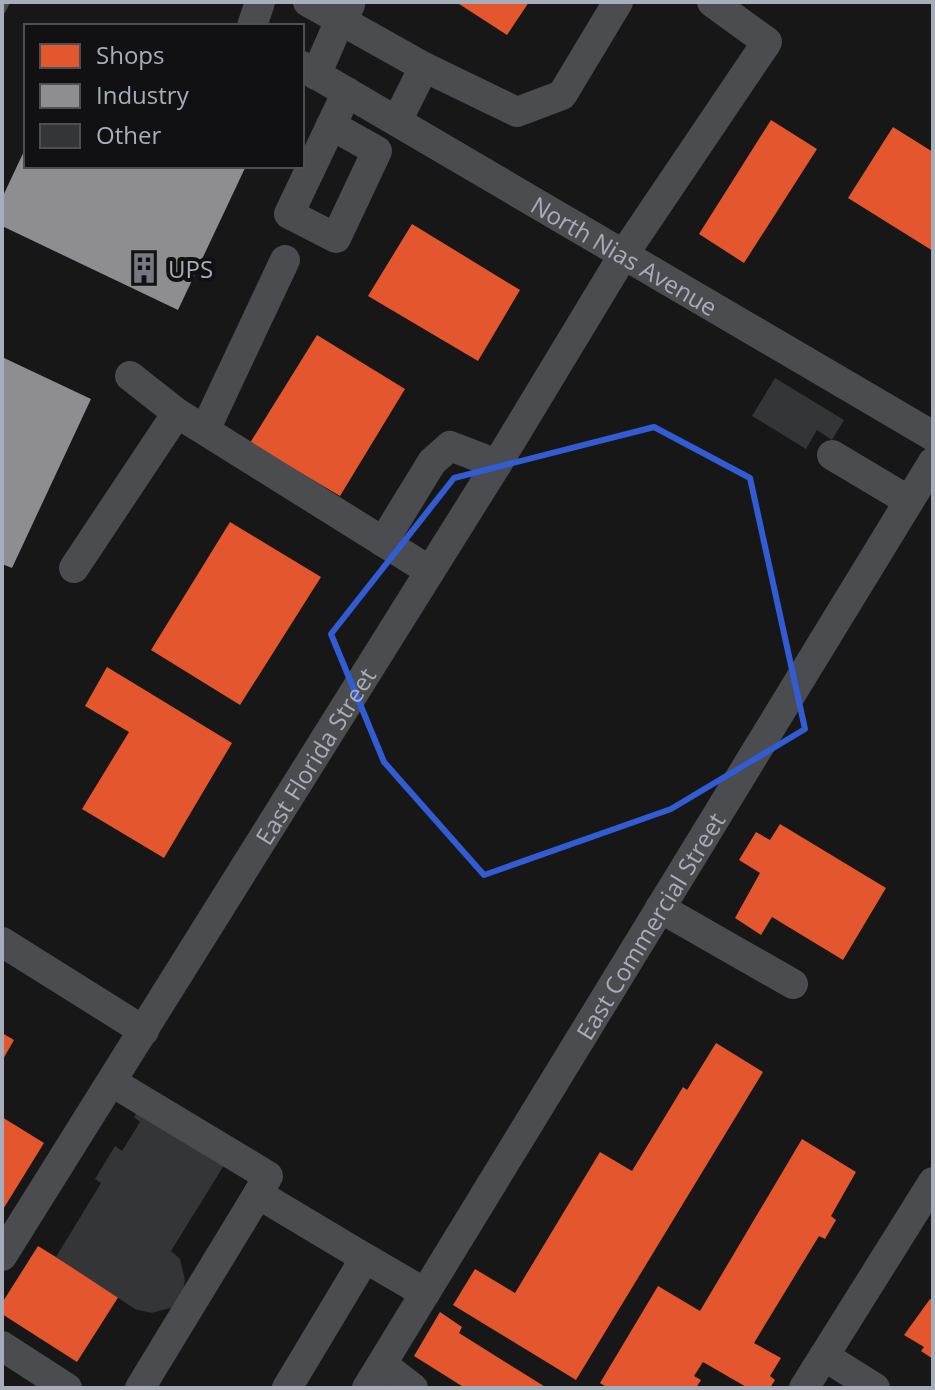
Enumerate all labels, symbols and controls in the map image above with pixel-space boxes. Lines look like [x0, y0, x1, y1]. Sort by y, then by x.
legend [24, 24, 304, 168]
text: Shops [96, 38, 164, 71]
text: Industry [96, 78, 190, 111]
text: Other [96, 118, 161, 151]
street label: North Nias Avenue [525, 188, 724, 323]
building icon: UPS [127, 251, 161, 285]
place label: UPS [168, 252, 213, 285]
street label: East Florida Street [247, 661, 382, 851]
street label: East Commercial Street [568, 806, 732, 1045]

